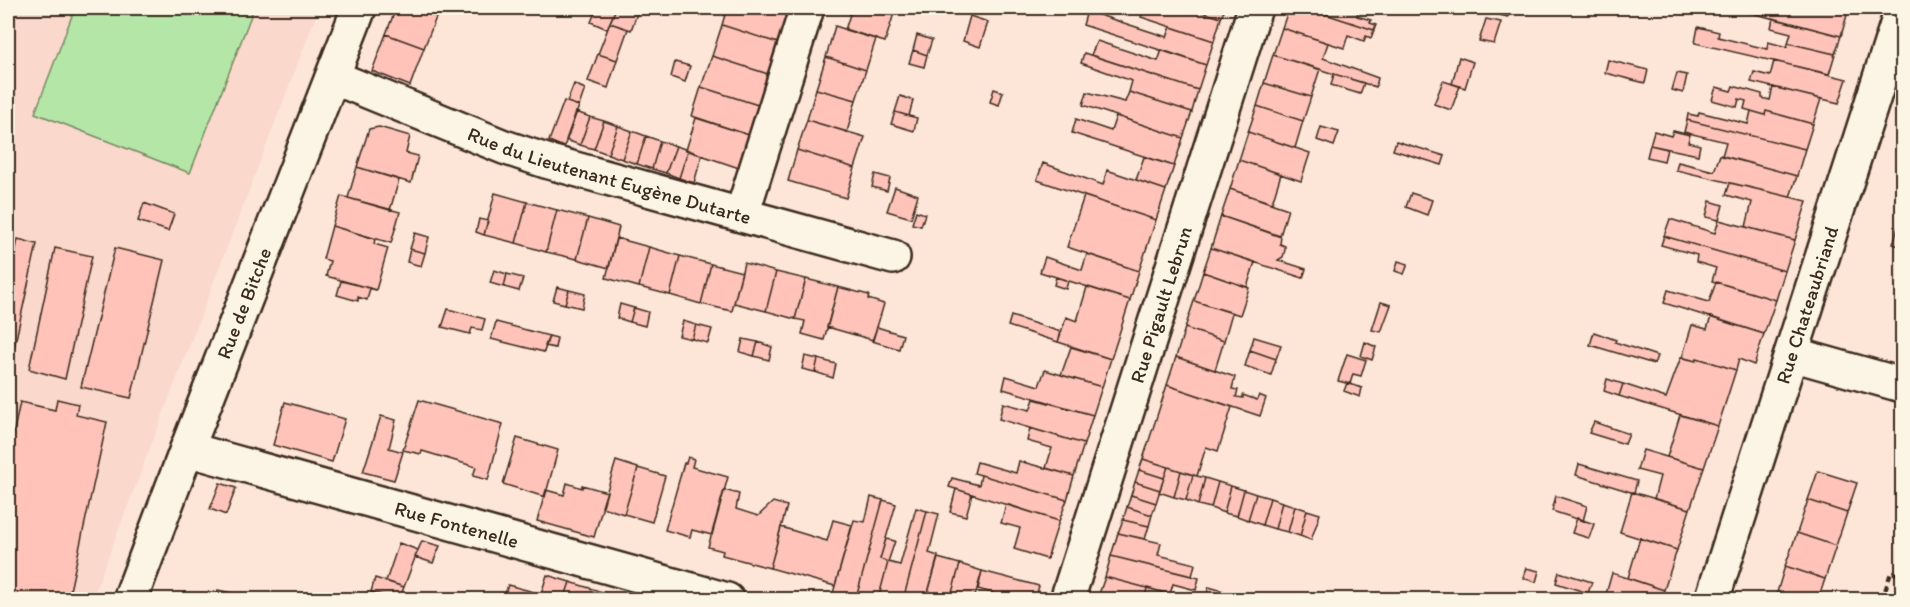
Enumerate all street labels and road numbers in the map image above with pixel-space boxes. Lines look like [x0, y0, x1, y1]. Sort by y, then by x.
street label: Rue du Lieutenant Eugène Dutarte [464, 121, 754, 229]
street label: Rue Pigault Lebrun [1125, 223, 1197, 386]
street label: Rue Chateaubriand [1770, 223, 1843, 387]
street label: Rue de Bitche [211, 244, 276, 362]
street label: Rue Fontenelle [392, 496, 521, 553]

